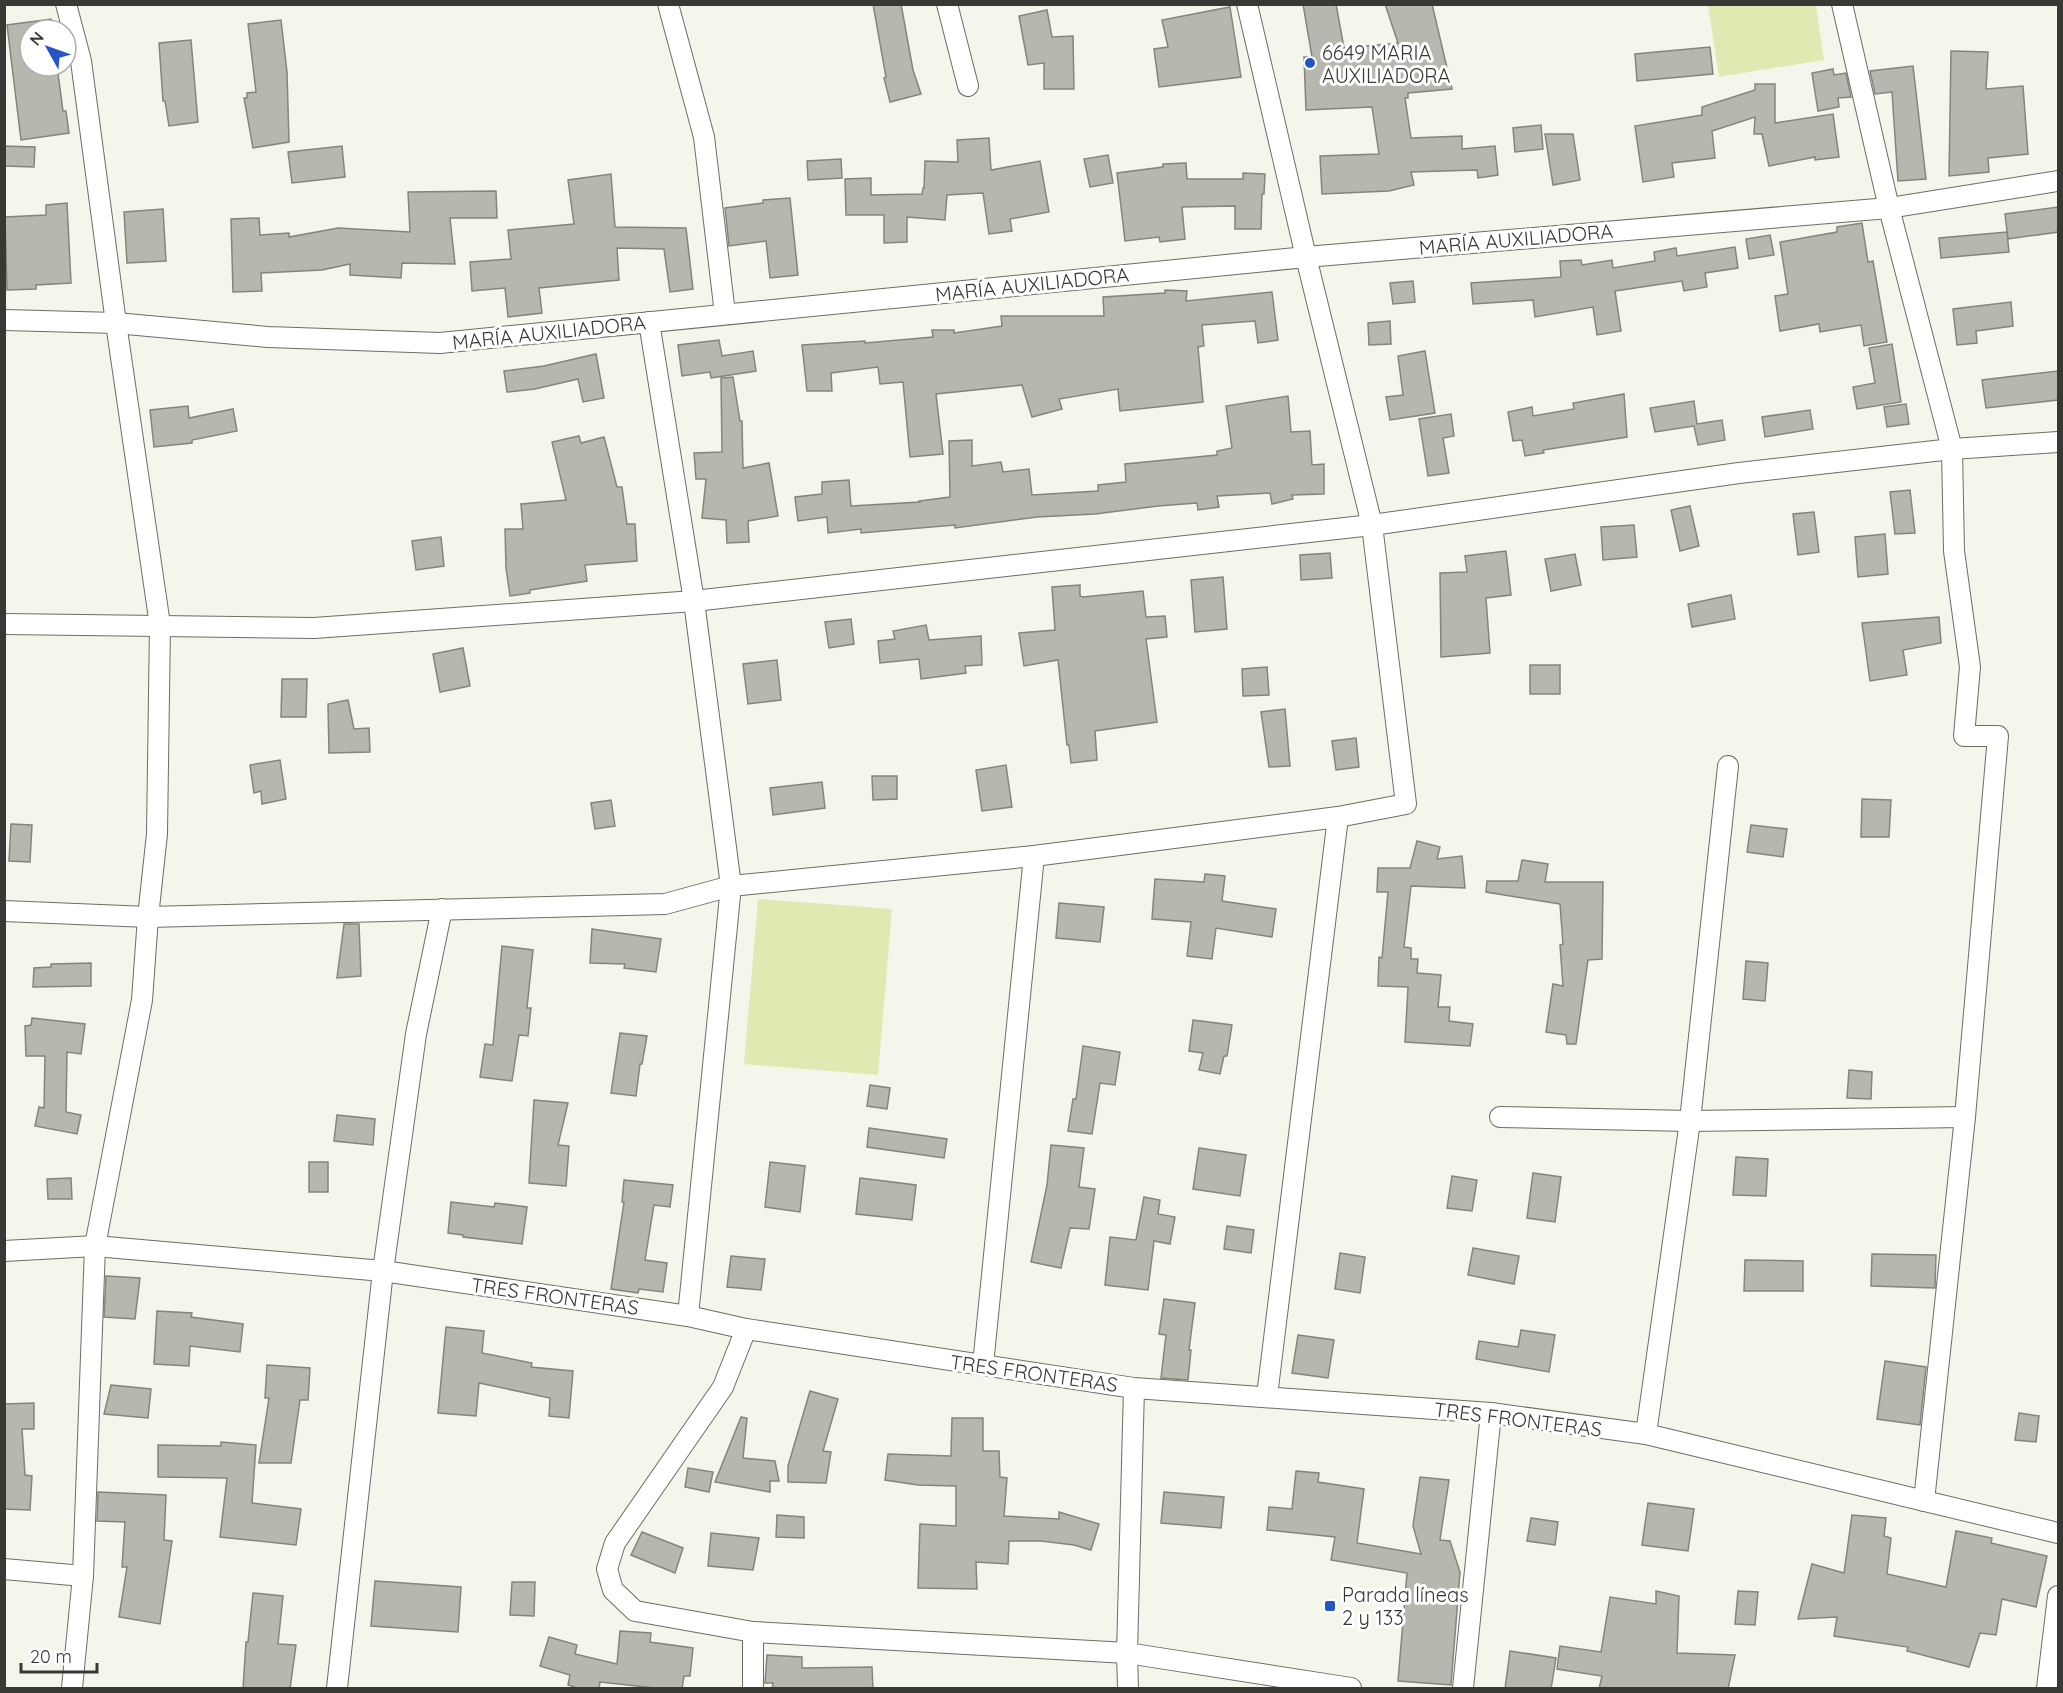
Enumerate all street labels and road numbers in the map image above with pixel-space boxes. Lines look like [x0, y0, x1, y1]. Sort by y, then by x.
street label: MARÍA AUXILIADORA [1418, 218, 1614, 260]
street label: MARÍA AUXILIADORA [934, 261, 1130, 307]
street label: MARÍA AUXILIADORA [451, 309, 647, 355]
street label: TRES FRONTERAS [470, 1272, 640, 1320]
street label: TRES FRONTERAS [949, 1349, 1119, 1397]
street label: TRES FRONTERAS [1433, 1396, 1603, 1442]

